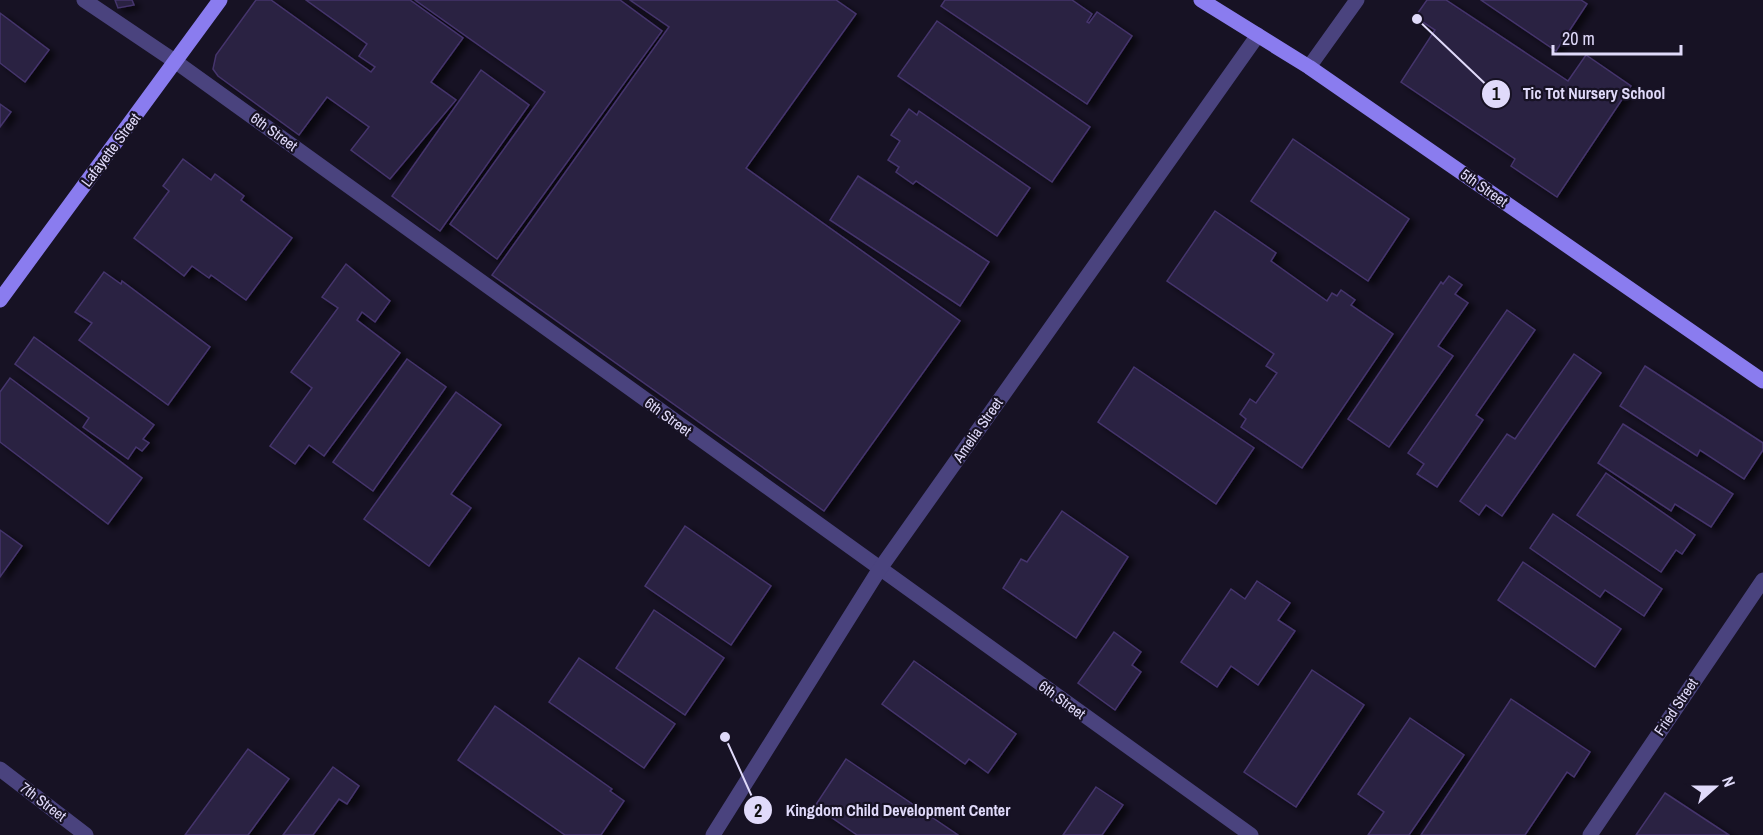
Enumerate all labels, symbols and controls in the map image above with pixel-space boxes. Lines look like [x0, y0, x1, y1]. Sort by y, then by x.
scale bar [1553, 18, 1680, 56]
text: 20 m [1562, 26, 1595, 51]
callout: Tic Tot Nursery School [1481, 77, 1678, 111]
text: 1 [1492, 81, 1501, 106]
text: Tic Tot Nursery School [1523, 82, 1665, 104]
street label: 6th Street [247, 107, 303, 156]
street label: Lafayette Street [76, 108, 145, 191]
street label: 5th Street [1456, 164, 1513, 212]
street label: 6th Street [641, 392, 697, 441]
street label: Amelia Street [947, 393, 1008, 467]
street label: Fried Street [1649, 673, 1703, 740]
street label: 6th Street [1035, 675, 1091, 724]
north arrow [1685, 757, 1745, 817]
text: N [1717, 773, 1741, 790]
street label: 7th Street [16, 777, 71, 826]
callout: Kingdom Child Development Center [743, 793, 1022, 827]
text: 2 [754, 798, 762, 823]
text: Kingdom Child Development Center [786, 799, 1011, 821]

